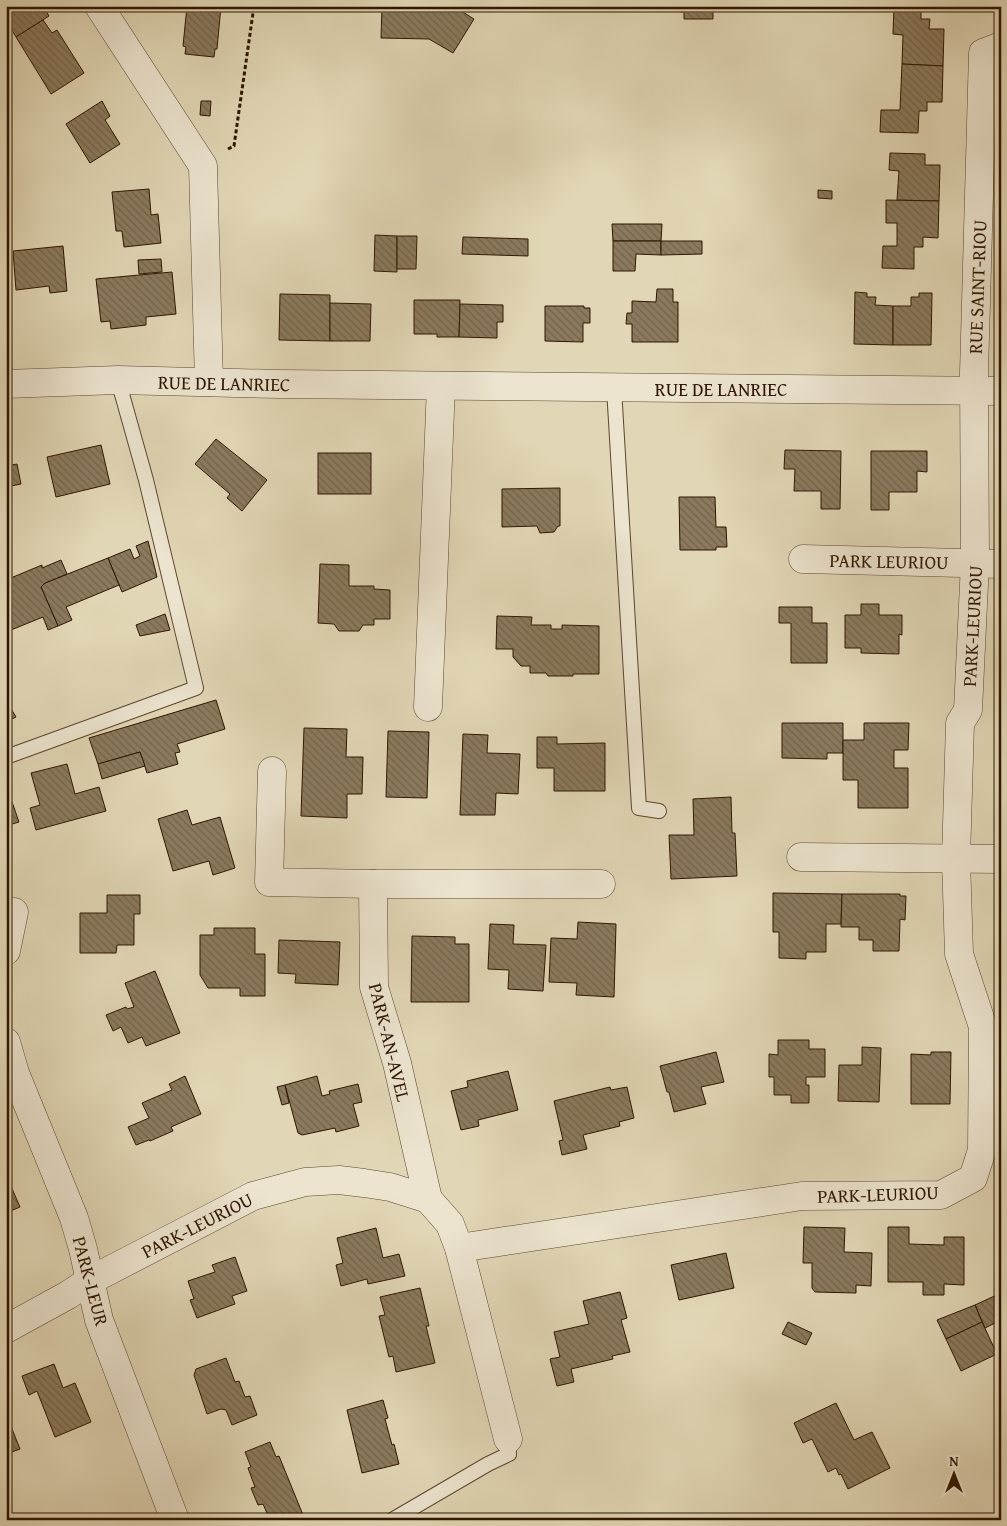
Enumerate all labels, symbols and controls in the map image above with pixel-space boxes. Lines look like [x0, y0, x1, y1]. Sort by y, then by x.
street label: RUE SAINT-RIOU [961, 219, 993, 355]
street label: RUE DE LANRIEC [158, 368, 290, 398]
street label: RUE DE LANRIEC [655, 375, 787, 403]
street label: PARK LEURIOU [829, 546, 949, 576]
street label: PARK-LEURIOU [955, 565, 989, 687]
street label: PARK-AN-AVEL [362, 980, 418, 1104]
street label: PARK-LEURIOU [817, 1178, 939, 1210]
street label: PARK-LEURIOU [136, 1185, 258, 1265]
street label: PARK-LEUR [66, 1233, 116, 1329]
north arrow [930, 1448, 980, 1498]
text: N [949, 1451, 959, 1471]

